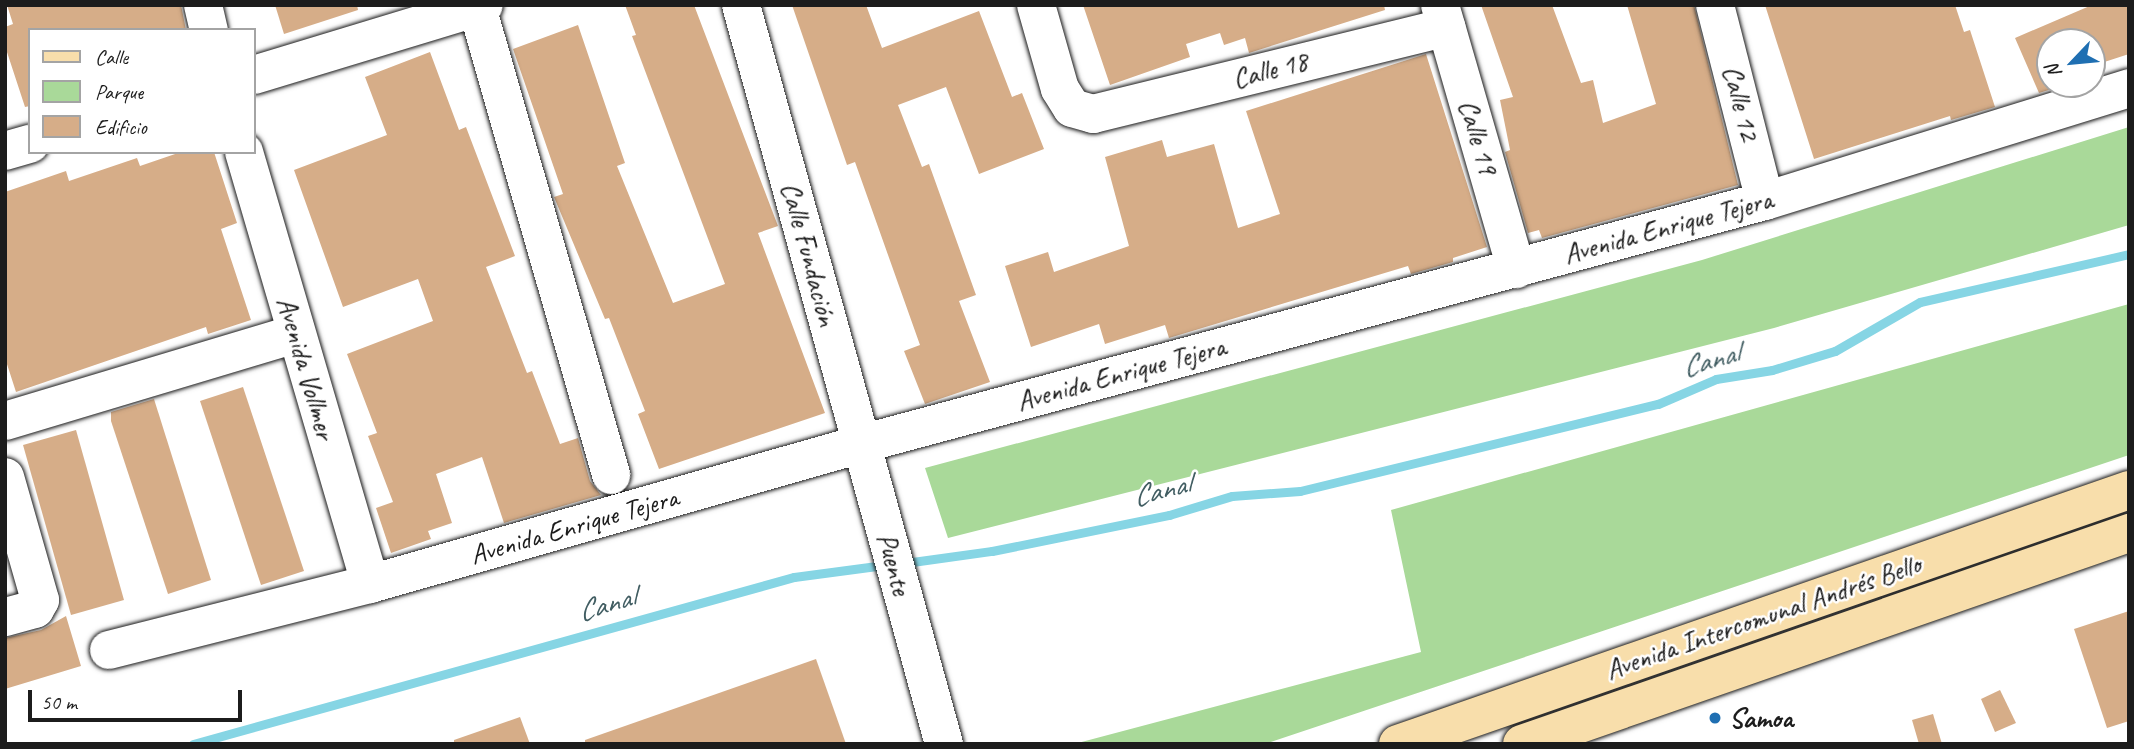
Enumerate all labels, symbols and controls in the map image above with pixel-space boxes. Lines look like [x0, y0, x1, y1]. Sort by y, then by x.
legend [28, 28, 256, 154]
north arrow [2036, 28, 2106, 98]
text: Calle [95, 44, 128, 70]
street label: Calle 18 [1229, 45, 1311, 95]
text: N [2041, 61, 2067, 82]
street label: Calle 12 [1716, 62, 1766, 144]
text: Parque [95, 79, 143, 105]
street label: Calle 19 [1451, 96, 1505, 178]
text: Edificio [95, 114, 147, 140]
street label: Calle Fundación [774, 179, 844, 329]
street label: Avenida Enrique Tejera [1560, 183, 1776, 271]
street label: Avenida Vollmer [270, 293, 342, 443]
street label: Avenida Enrique Tejera [1013, 330, 1229, 418]
water label: Canal [1677, 335, 1743, 385]
water label: Canal [1129, 466, 1193, 514]
street label: Avenida Enrique Tejera [466, 480, 682, 572]
street label: Puente [870, 529, 918, 599]
street label: Avenida Intercomunal Andrés Bello [1601, 547, 1925, 687]
water label: Canal [573, 579, 639, 629]
scale bar [32, 676, 245, 720]
text: 50 m [41, 689, 77, 715]
place label: Samoa [1729, 701, 1793, 735]
marker: Samoa [1707, 710, 1723, 726]

